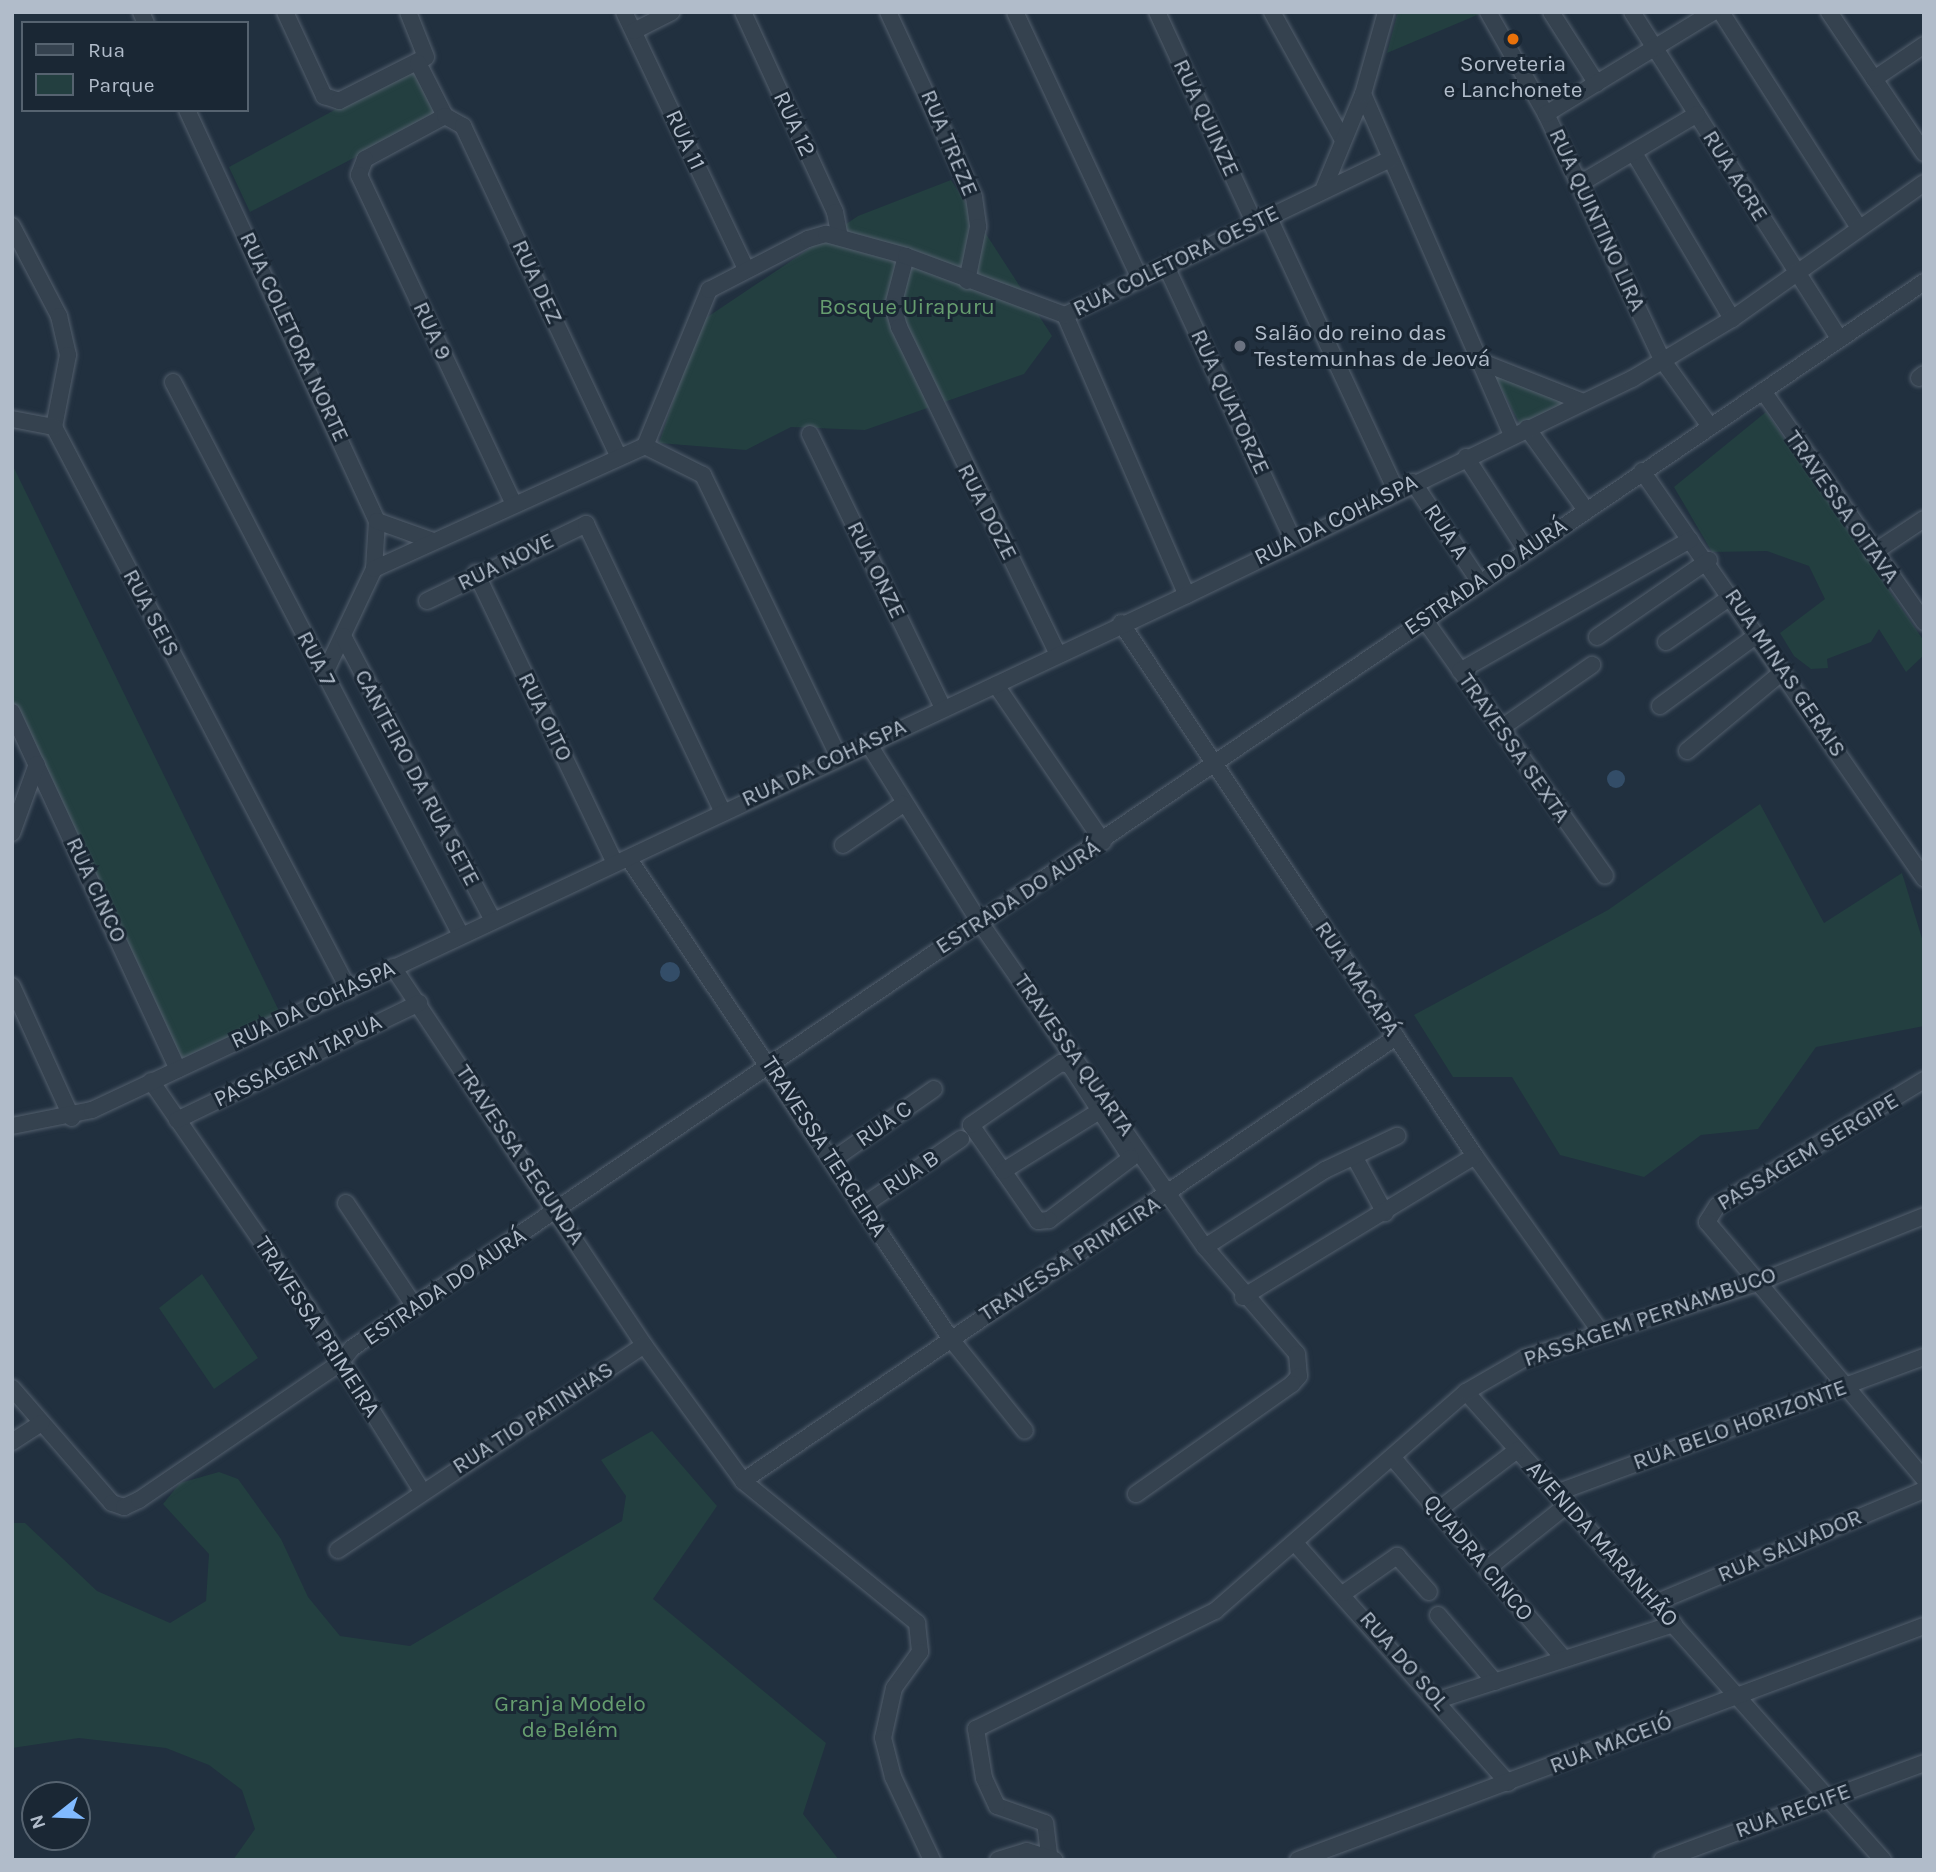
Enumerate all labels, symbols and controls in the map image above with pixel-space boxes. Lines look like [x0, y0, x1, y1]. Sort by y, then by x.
legend [21, 21, 248, 112]
marker: Sorveteria e Lanchonete [1505, 31, 1521, 47]
text: Rua [88, 38, 125, 62]
place label: Sorveteria e Lanchonete [1443, 50, 1583, 104]
street label: RUA QUINZE [1167, 55, 1245, 181]
text: Parque [88, 73, 155, 97]
street label: RUA TREZE [914, 86, 984, 200]
street label: RUA 12 [767, 87, 821, 161]
street label: RUA 11 [659, 106, 711, 174]
street label: RUA QUINTINO LIRA [1543, 124, 1651, 316]
street label: RUA ACRE [1696, 125, 1774, 227]
street label: RUA COLETORA OESTE [1069, 199, 1283, 323]
street label: RUA COLETORA NORTE [233, 228, 355, 446]
street label: RUA DEZ [506, 236, 568, 328]
park label: Bosque Uirapuru [819, 293, 995, 321]
street label: RUA 9 [407, 297, 457, 365]
place label: Salão do reino das Testemunhas de Jeová [1254, 319, 1490, 373]
street label: RUA QUATORZE [1184, 325, 1276, 479]
marker: Salão do reino das Testemunhas de Jeová [1232, 338, 1248, 354]
street label: TRAVESSA OITAVA [1779, 425, 1905, 589]
street label: RUA DOZE [951, 459, 1023, 565]
street label: RUA DA COHASPA [1250, 469, 1422, 571]
street label: RUA A [1418, 499, 1474, 565]
street label: ESTRADA DO AURÁ [1399, 512, 1573, 642]
street label: RUA ONZE [841, 517, 911, 623]
street label: RUA NOVE [453, 527, 559, 597]
street label: RUA SEIS [117, 565, 185, 661]
street label: RUA MINAS GERAIS [1718, 583, 1852, 763]
street label: RUA 7 [290, 627, 342, 691]
street label: CANTEIRO DA RUA SETE [348, 665, 486, 891]
street label: RUA OITO [512, 668, 578, 766]
street label: TRAVESSA SEXTA [1452, 668, 1576, 828]
street label: RUA DA COHASPA [737, 713, 911, 813]
street label: RUA CINCO [60, 833, 132, 947]
street label: ESTRADA DO AURÁ [931, 834, 1105, 960]
street label: RUA MACAPÁ [1308, 916, 1406, 1042]
street label: RUA DA COHASPA [226, 955, 400, 1055]
street label: TRAVESSA QUARTA [1008, 969, 1140, 1141]
street label: PASSAGEM TAPUA [209, 1008, 387, 1114]
street label: TRAVESSA TERCEIRA [755, 1052, 893, 1242]
street label: TRAVESSA SEGUNDA [449, 1060, 591, 1250]
street label: PASSAGEM SERGIPE [1712, 1087, 1904, 1217]
street label: RUA C [851, 1095, 917, 1153]
street label: RUA B [878, 1144, 944, 1202]
street label: TRAVESSA PRIMEIRA [974, 1190, 1166, 1328]
street label: ESTRADA DO AURÁ [358, 1222, 532, 1352]
street label: TRAVESSA PRIMEIRA [248, 1231, 386, 1423]
street label: PASSAGEM PERNAMBUCO [1520, 1261, 1780, 1373]
street label: RUA TIO PATINHAS [447, 1356, 619, 1480]
street label: RUA BELO HORIZONTE [1629, 1373, 1851, 1477]
street label: AVENIDA MARANHÃO [1520, 1455, 1684, 1633]
street label: QUADRA CINCO [1417, 1489, 1539, 1627]
street label: RUA SALVADOR [1714, 1503, 1866, 1589]
street label: RUA DO SOL [1353, 1606, 1455, 1716]
park label: Granja Modelo de Belém [494, 1690, 646, 1744]
street label: RUA MACEIÓ [1546, 1708, 1676, 1780]
street label: RUA RECIFE [1732, 1777, 1854, 1845]
north arrow [21, 1781, 91, 1851]
text: N [25, 1812, 50, 1832]

